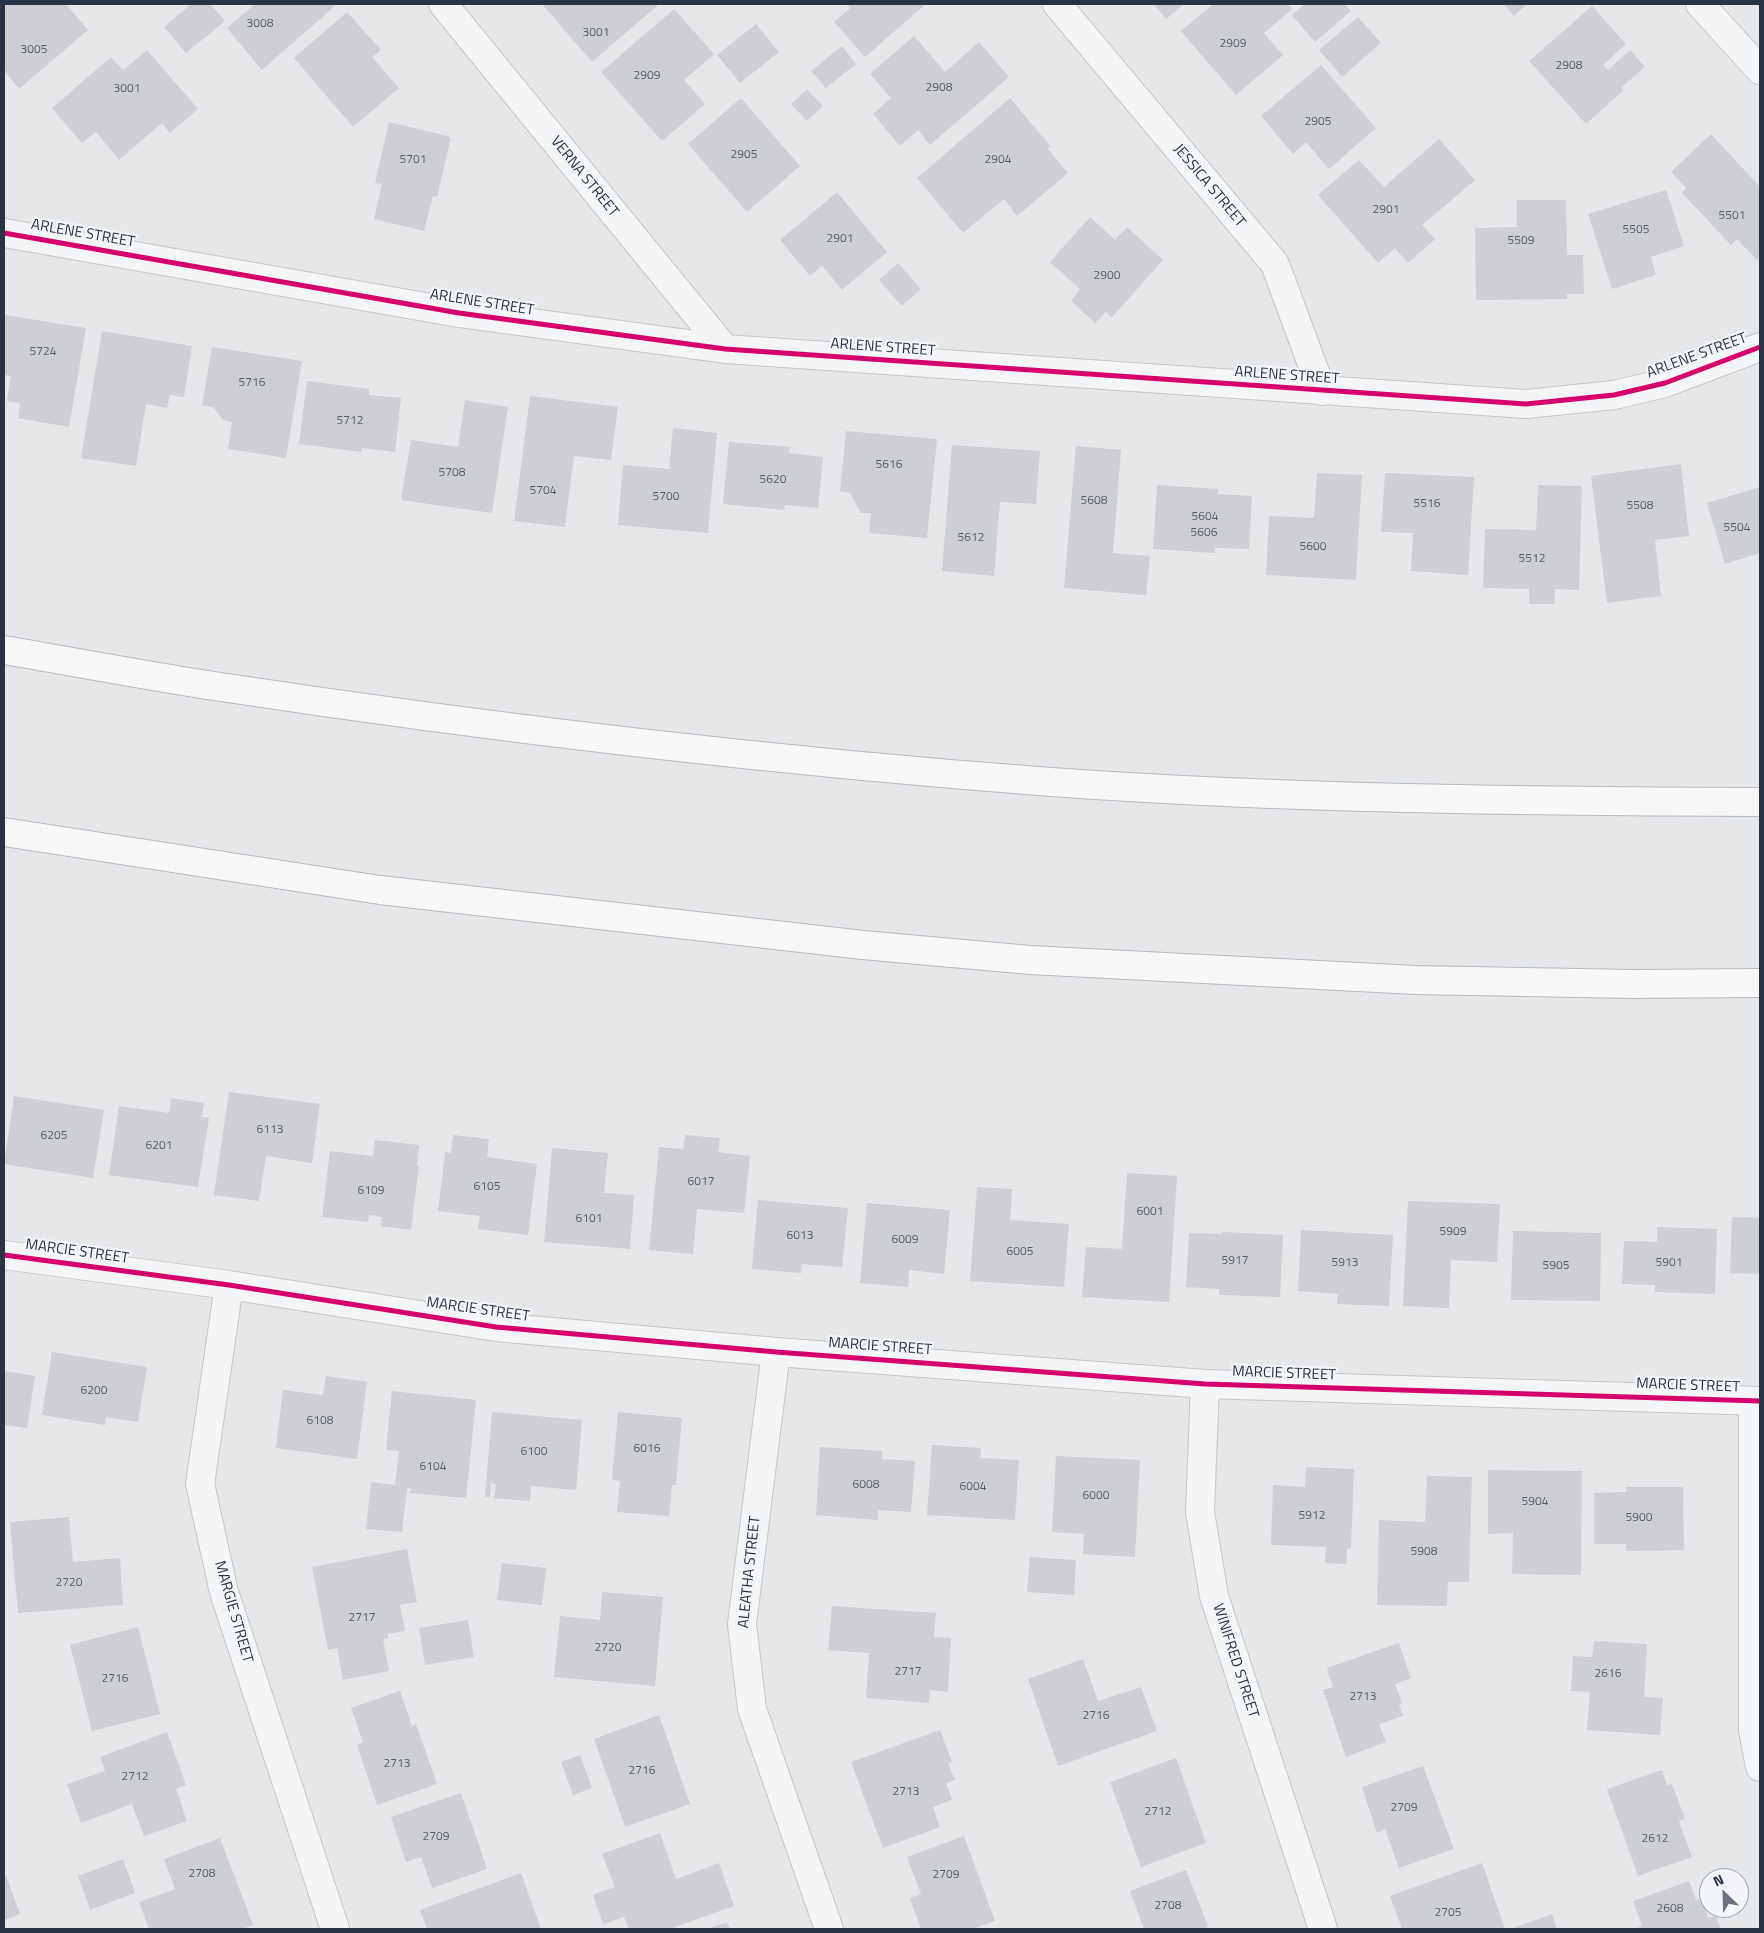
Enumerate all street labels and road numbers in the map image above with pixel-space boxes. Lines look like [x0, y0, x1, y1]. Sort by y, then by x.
street label: VERNA STREET [546, 133, 622, 221]
street label: JESSICA STREET [1169, 141, 1249, 231]
street label: ARLENE STREET [30, 216, 136, 252]
street label: ARLENE STREET [429, 286, 535, 320]
street label: ARLENE STREET [1645, 330, 1749, 382]
street label: ARLENE STREET [830, 335, 936, 361]
street label: ARLENE STREET [1234, 363, 1340, 389]
street label: MARCIE STREET [24, 1236, 130, 1268]
street label: MARCIE STREET [425, 1294, 531, 1326]
street label: MARCIE STREET [828, 1334, 932, 1360]
street label: MARCIE STREET [1232, 1363, 1336, 1385]
street label: MARCIE STREET [1636, 1375, 1740, 1397]
street label: ALEATHA STREET [735, 1515, 765, 1629]
street label: MARGIE STREET [210, 1559, 256, 1665]
street label: WINIFRED STREET [1208, 1602, 1262, 1720]

